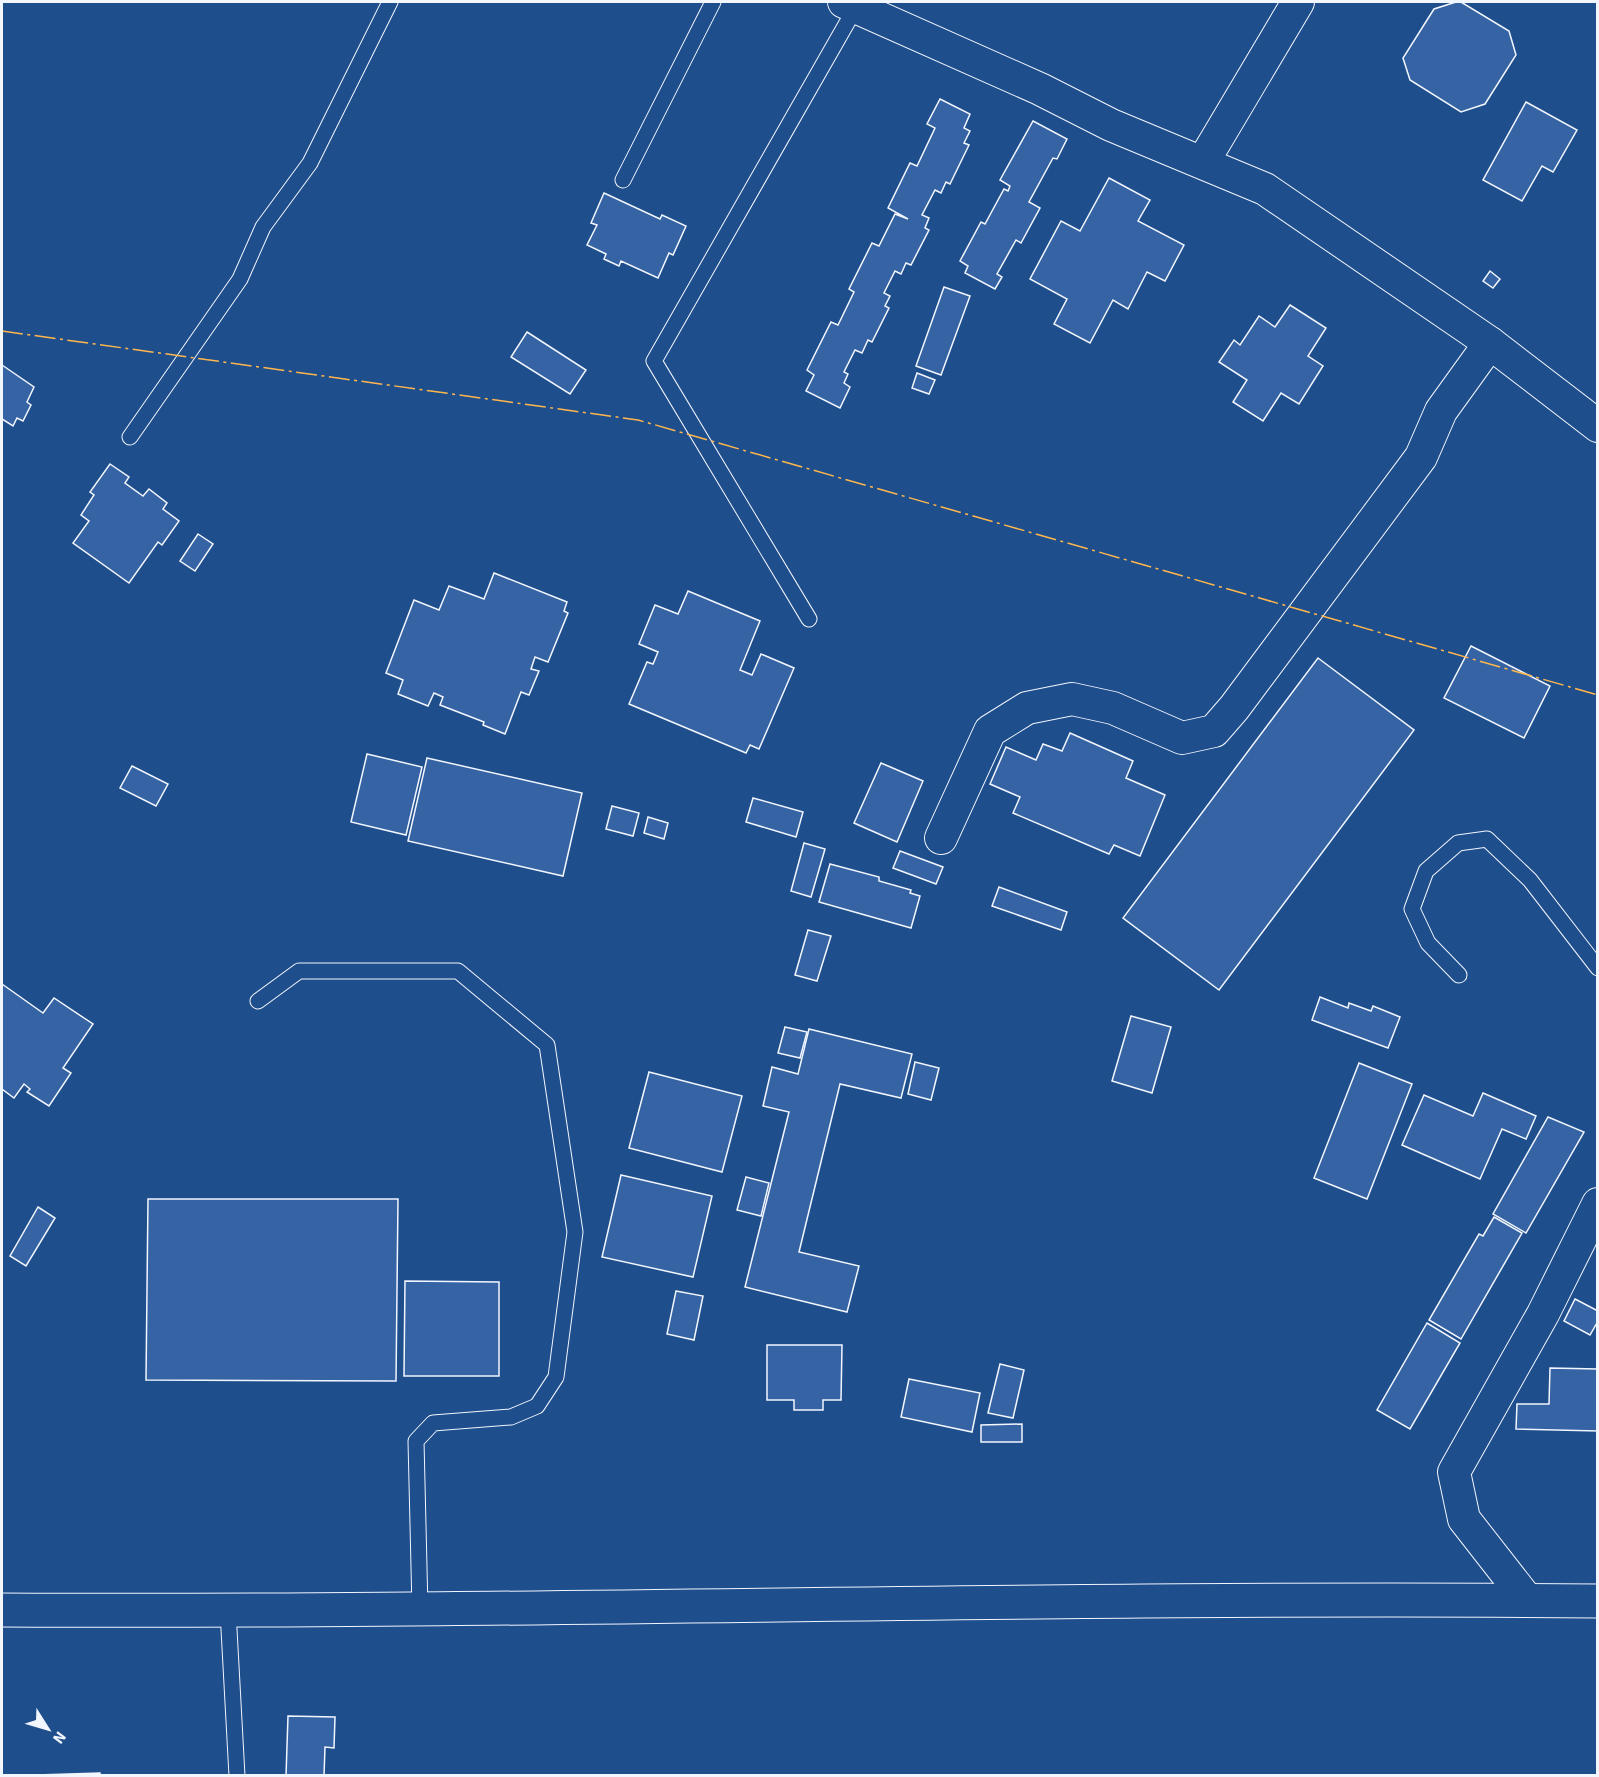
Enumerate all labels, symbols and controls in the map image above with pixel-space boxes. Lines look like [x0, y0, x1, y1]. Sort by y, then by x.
north arrow [18, 1699, 78, 1759]
text: N [47, 1727, 71, 1748]

